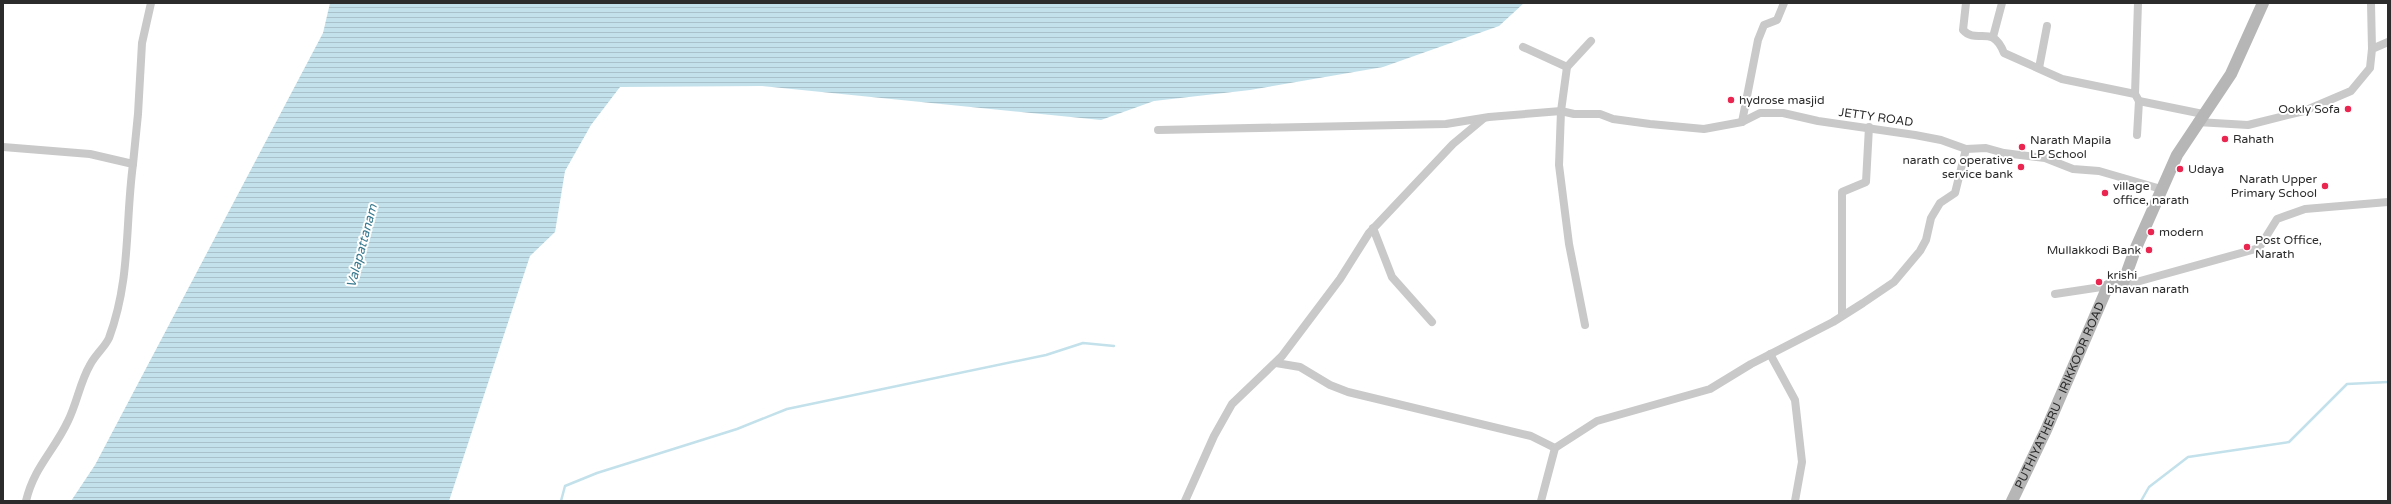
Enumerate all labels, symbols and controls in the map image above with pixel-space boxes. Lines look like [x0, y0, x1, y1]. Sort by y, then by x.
place label: hydrose masjid [1739, 93, 1825, 107]
marker: hydrose masjid [1726, 95, 1736, 105]
place label: Ookly Sofa [2278, 102, 2340, 116]
marker: Ookly Sofa [2343, 104, 2353, 114]
street label: JETTY ROAD [1838, 105, 1914, 129]
place label: Rahath [2233, 132, 2274, 146]
place label: Narath Mapila LP School [2030, 133, 2111, 161]
marker: Rahath [2220, 134, 2230, 144]
marker: Narath Mapila LP School [2017, 142, 2027, 152]
place label: narath co operative service bank [1902, 153, 2013, 181]
marker: narath co operative service bank [2016, 162, 2026, 172]
place label: Udaya [2188, 162, 2224, 176]
marker: Udaya [2175, 164, 2185, 174]
place label: Narath Upper Primary School [2231, 172, 2317, 200]
place label: village office, narath [2113, 179, 2189, 207]
marker: Narath Upper Primary School [2320, 181, 2330, 191]
marker: village office, narath [2100, 188, 2110, 198]
water label: Valapattanam [343, 201, 381, 290]
place label: modern [2159, 225, 2204, 239]
marker: modern [2146, 227, 2156, 237]
place label: Post Office, Narath [2255, 233, 2322, 261]
marker: Post Office, Narath [2242, 242, 2252, 252]
place label: Mullakkodi Bank [2047, 243, 2141, 257]
marker: Mullakkodi Bank [2144, 245, 2154, 255]
place label: krishi bhavan narath [2107, 268, 2189, 296]
marker: krishi bhavan narath [2094, 277, 2104, 287]
street label: PUTHIYATHERU - IRIKKOOR ROAD [2012, 300, 2107, 491]

